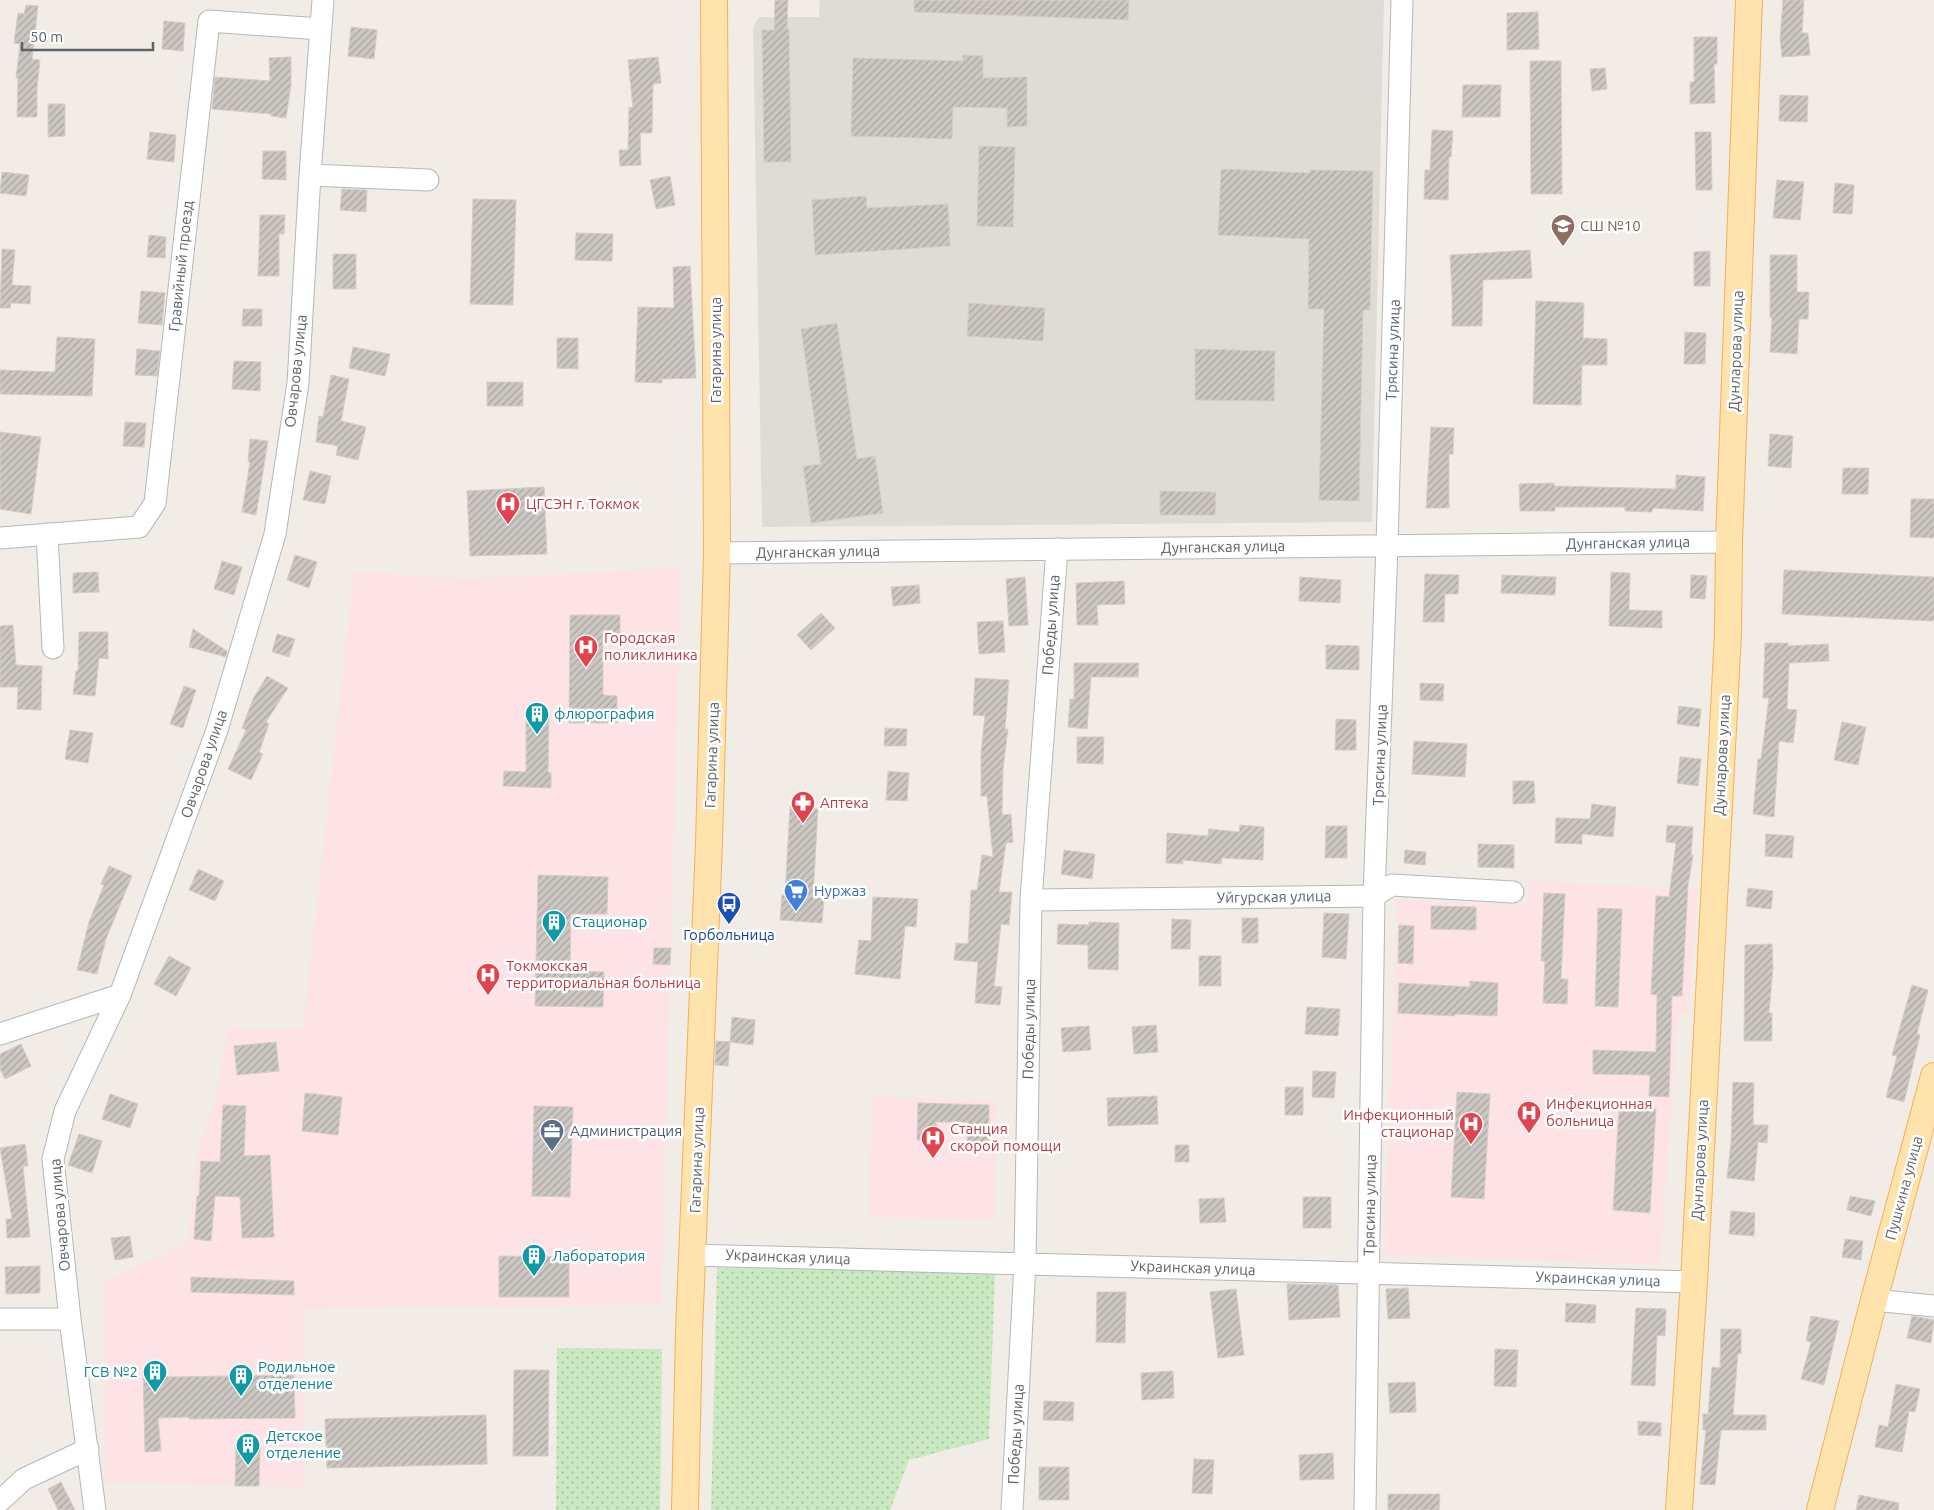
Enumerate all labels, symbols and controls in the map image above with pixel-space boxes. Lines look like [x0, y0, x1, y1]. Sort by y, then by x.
scale bar [22, 20, 154, 52]
text: 50 m [30, 28, 63, 45]
street label: Гравийный проезд [165, 199, 196, 332]
school or university icon: СШ №10 [1550, 213, 1576, 247]
place label: СШ №10 [1580, 217, 1641, 234]
street label: Дунларова улица [1725, 290, 1746, 412]
street label: Гагарина улица [707, 297, 724, 403]
street label: Трясина улица [1382, 299, 1403, 401]
street label: Овчарова улица [281, 314, 310, 428]
hospital icon: ЦГСЭН г. Токмок [495, 491, 521, 525]
place label: ЦГСЭН г. Токмок [526, 495, 640, 512]
street label: Дунганская улица [1566, 533, 1690, 552]
street label: Дунганская улица [1161, 537, 1285, 556]
street label: Дунганская улица [756, 542, 880, 561]
street label: Победы улица [1039, 574, 1062, 676]
place label: Городская поликлиника [604, 629, 698, 663]
hospital icon: Городская поликлиника [573, 634, 599, 668]
street label: Дунларова улица [1710, 694, 1733, 816]
building icon: флюрография [524, 701, 550, 735]
street label: Гагарина улица [701, 702, 722, 808]
street label: Трясина улица [1369, 704, 1390, 806]
place label: флюрография [554, 705, 654, 722]
street label: Овчарова улица [177, 707, 230, 820]
pharmacy icon: Аптека [790, 790, 816, 824]
place label: Аптека [820, 794, 869, 811]
supermarket icon: Нуржаз [783, 878, 809, 912]
place label: Нуржаз [814, 882, 866, 899]
street label: Уйгурская улица [1217, 887, 1331, 906]
bus stop icon: Горбольница [716, 891, 742, 925]
building icon: Cтационар [541, 909, 567, 943]
place label: Cтационар [572, 913, 647, 930]
place label: Горбольница [683, 926, 775, 943]
place label: Токмокская территориальная больница [506, 957, 701, 991]
hospital icon: Токмокская территориальная больница [475, 962, 501, 996]
street label: Победы улица [1019, 979, 1038, 1079]
place label: Инфекционная больница [1546, 1095, 1653, 1129]
street label: Дунларова улица [1688, 1099, 1711, 1221]
hospital icon: Инфекционная больница [1516, 1100, 1542, 1134]
place label: Инфекционный стационар [1343, 1106, 1454, 1140]
street label: Гагарина улица [686, 1107, 707, 1213]
hospital icon: Инфекционный стационар [1458, 1111, 1484, 1145]
office icon: Администрация [539, 1118, 565, 1152]
place label: Станция скорой помощи [950, 1120, 1061, 1154]
place label: Администрация [570, 1122, 682, 1139]
hospital icon: Станция скорой помощи [920, 1125, 946, 1159]
street label: Пушкина улица [1881, 1134, 1926, 1242]
street label: Трясина улица [1360, 1154, 1379, 1256]
street label: Овчарова улица [46, 1158, 73, 1272]
building icon: Лаборатория [521, 1243, 547, 1277]
street label: Украинская улица [725, 1246, 851, 1267]
place label: Лаборатория [552, 1247, 645, 1264]
street label: Украинская улица [1130, 1257, 1256, 1278]
street label: Украинская улица [1535, 1268, 1661, 1289]
place label: Родильное отделение [258, 1358, 336, 1392]
building icon: ГСВ №2 [142, 1359, 168, 1393]
place label: ГСВ №2 [84, 1363, 138, 1380]
building icon: Родильное отделение [228, 1363, 254, 1397]
street label: Победы улица [1004, 1383, 1027, 1485]
place label: Детское отделение [266, 1427, 341, 1461]
building icon: Детское отделение [235, 1432, 261, 1466]

